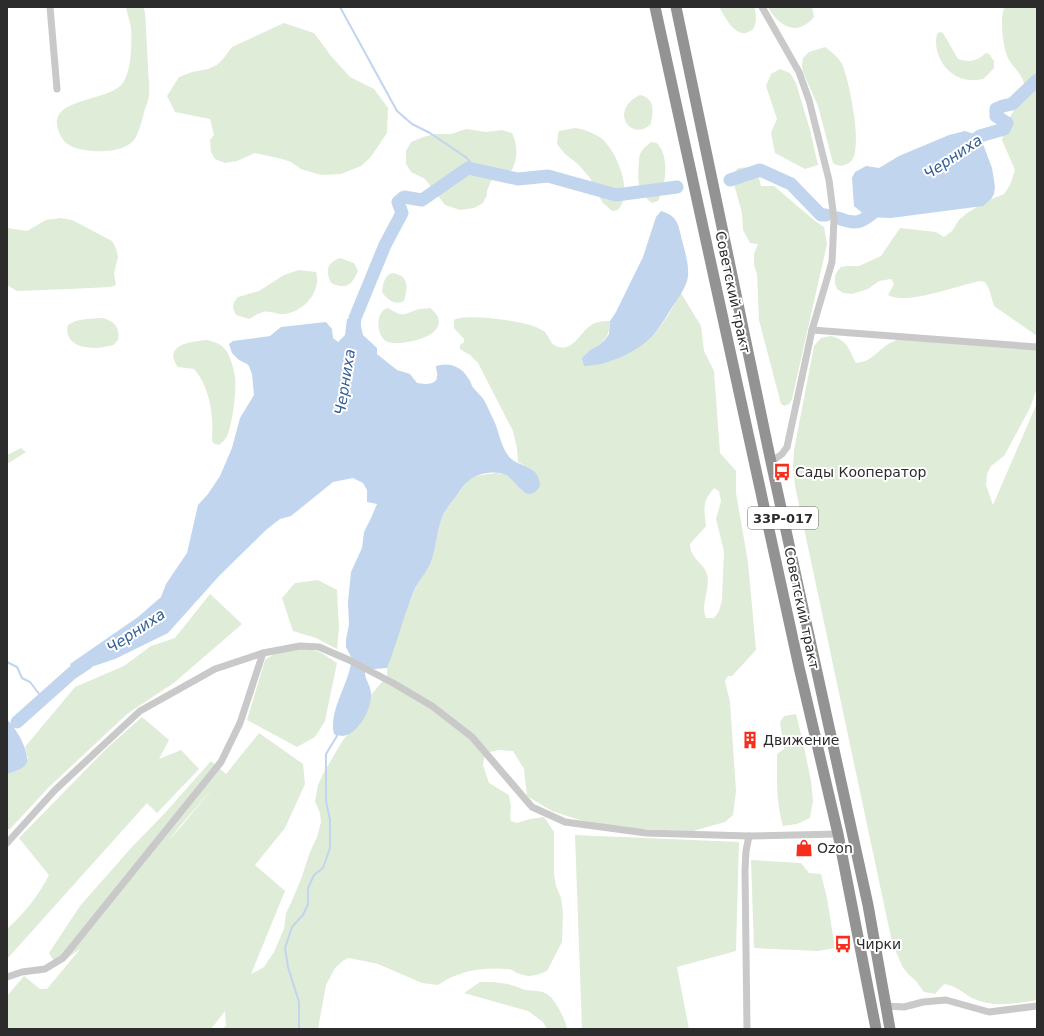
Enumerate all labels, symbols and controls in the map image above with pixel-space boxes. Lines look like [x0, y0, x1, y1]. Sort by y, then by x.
water label: Черниха [920, 131, 986, 183]
street label: Советский тракт [712, 229, 754, 355]
water label: Черниха [331, 348, 359, 416]
bus stop icon: Сады Кооператор [772, 462, 792, 482]
place label: Сады Кооператор [795, 464, 927, 480]
road number: 33Р-017 [748, 507, 818, 529]
street label: Советский тракт [781, 545, 823, 671]
water label: Черниха [103, 605, 169, 657]
building icon: Движение [740, 730, 760, 750]
place label: Движение [763, 732, 839, 748]
shop icon: Ozon [794, 838, 814, 858]
place label: Ozon [817, 840, 853, 856]
bus stop icon: Чирки [833, 934, 853, 954]
place label: Чирки [856, 936, 901, 952]

